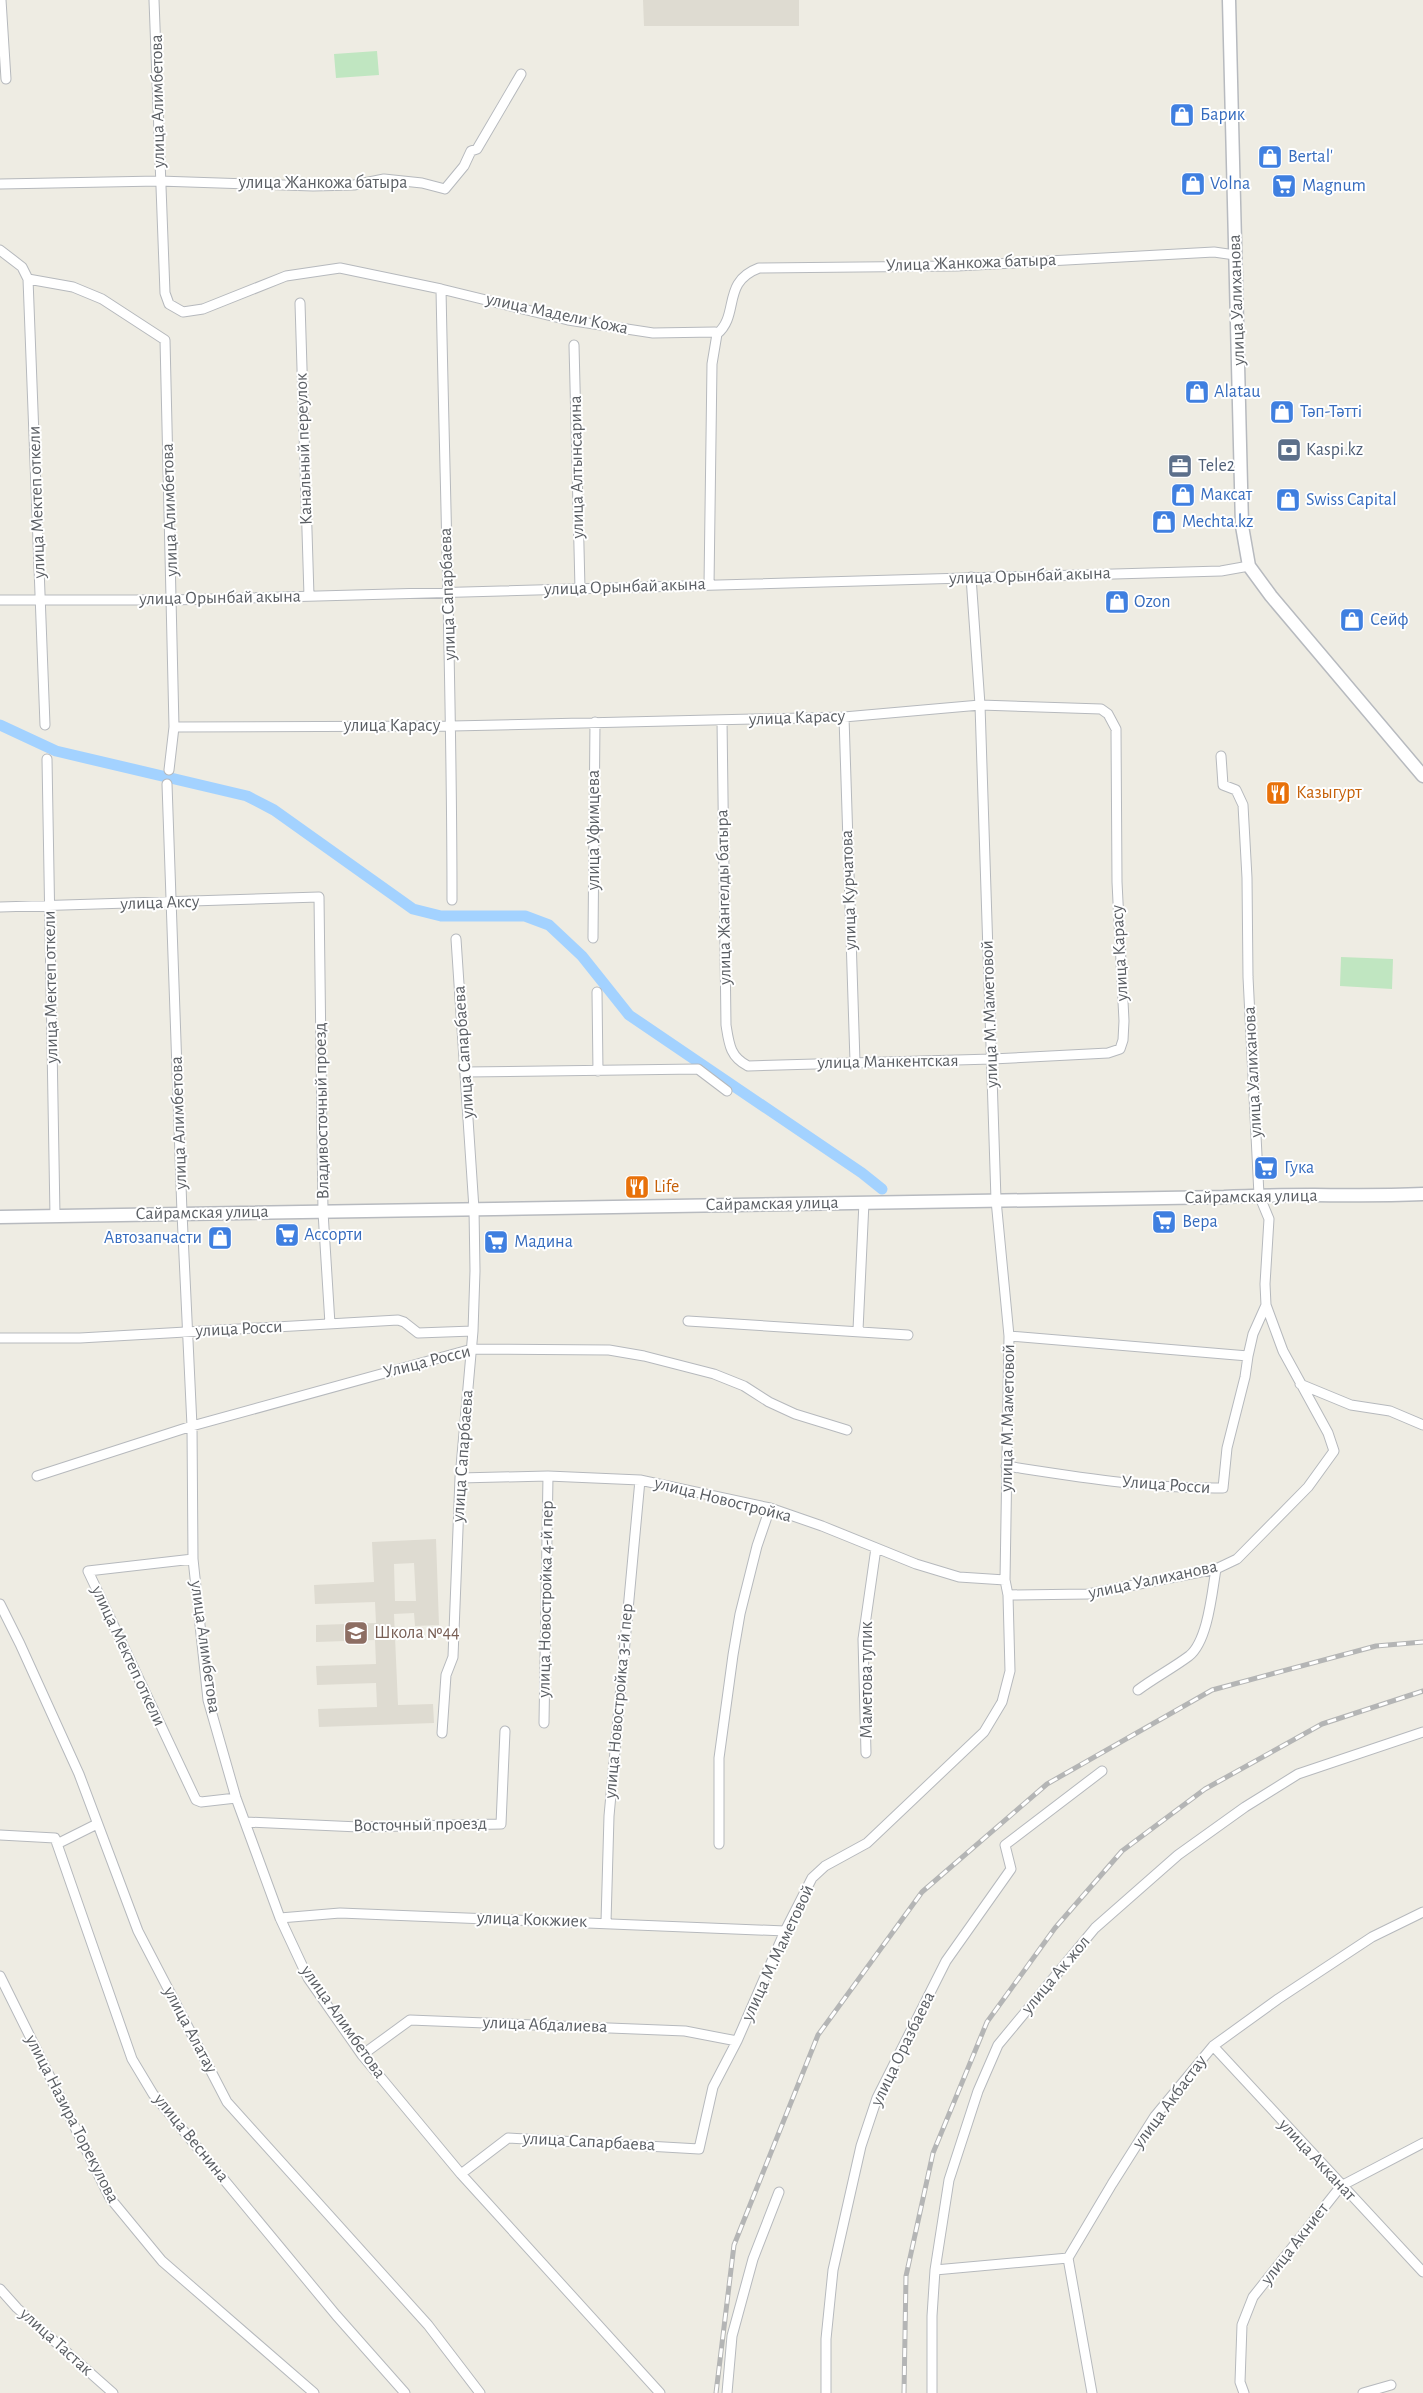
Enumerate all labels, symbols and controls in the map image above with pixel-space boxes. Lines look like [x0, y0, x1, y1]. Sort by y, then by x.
street label: улица Алимбетова [147, 34, 168, 169]
shop icon: Барик [1169, 102, 1195, 128]
place label: Барик [1200, 106, 1246, 124]
shop icon: Bertal' [1257, 144, 1283, 170]
place label: Bertal' [1288, 148, 1333, 166]
shop icon: Volna [1180, 171, 1206, 197]
street label: улица Жанкожа батыра [238, 173, 407, 192]
supermarket icon: Magnum [1271, 173, 1297, 199]
place label: Volna [1210, 175, 1250, 193]
place label: Magnum [1302, 177, 1366, 195]
street label: улица Уалиханова [1226, 234, 1248, 367]
street label: Улица Жанкожа батыра [885, 250, 1057, 275]
street label: улица Мадели Кожа [483, 290, 630, 338]
street label: Канальный переулок [292, 372, 316, 525]
shop icon: Alatau [1184, 379, 1210, 405]
place label: Alatau [1214, 383, 1260, 401]
street label: улица Алтынсарина [567, 395, 587, 540]
shop icon: Тәп-Тәтті [1269, 399, 1295, 425]
place label: Тәп-Тәтті [1300, 403, 1362, 421]
street label: улица Мектеп откели [25, 425, 49, 580]
bank icon: Kaspi.kz [1276, 437, 1302, 463]
place label: Kaspi.kz [1306, 441, 1363, 459]
street label: улица Алимбетова [158, 443, 181, 578]
office icon: Tele2 [1167, 453, 1193, 479]
place label: Tele2 [1198, 457, 1235, 475]
shop icon: Максат [1170, 482, 1196, 508]
place label: Максат [1200, 486, 1253, 504]
shop icon: Swiss Capital [1275, 487, 1301, 513]
place label: Swiss Capital [1306, 491, 1397, 509]
shop icon: Mechta.kz [1151, 509, 1177, 535]
place label: Mechta.kz [1182, 513, 1254, 531]
street label: улица Сапарбаева [436, 527, 459, 662]
street label: улица Орынбай акына [948, 563, 1111, 588]
street label: улица Орынбай акына [543, 574, 706, 599]
street label: улица Орынбай акына [138, 587, 301, 608]
shop icon: Ozon [1104, 589, 1130, 615]
place label: Ozon [1134, 593, 1171, 611]
shop icon: Сейф [1339, 607, 1365, 633]
place label: Сейф [1370, 611, 1409, 629]
street label: улица Карасу [747, 707, 846, 729]
street label: улица Карасу [343, 717, 441, 735]
street label: улица Уфимцева [585, 770, 603, 891]
restaurant icon: Казыгурт [1265, 780, 1291, 806]
place label: Казыгурт [1296, 784, 1362, 802]
street label: улица Жангелды батыра [712, 809, 735, 986]
street label: улица Курчатова [838, 830, 860, 951]
street label: улица Аксу [119, 893, 200, 913]
street label: улица Карасу [1108, 904, 1132, 1003]
street label: улица Мектеп откели [41, 910, 61, 1065]
street label: улица М.Маметовой [978, 940, 1002, 1089]
street label: улица Сапарбаева [449, 985, 478, 1120]
street label: улица Уалиханова [1241, 1006, 1265, 1139]
street label: Владивосточный проезд [311, 1022, 333, 1200]
street label: улица Манкентская [816, 1052, 959, 1072]
street label: улица Алимбетова [167, 1056, 190, 1191]
supermarket icon: Гука [1253, 1155, 1279, 1181]
place label: Гука [1284, 1159, 1314, 1177]
restaurant icon: Life [624, 1174, 650, 1200]
place label: Life [654, 1178, 679, 1196]
street label: Сайрамская улица [1184, 1187, 1318, 1207]
street label: Сайрамская улица [705, 1194, 839, 1214]
street label: Сайрамская улица [135, 1203, 269, 1223]
supermarket icon: Вера [1151, 1209, 1177, 1235]
place label: Вера [1182, 1213, 1218, 1231]
supermarket icon: Ассорти [274, 1222, 300, 1248]
shop icon: Автозапчасти [207, 1225, 233, 1251]
place label: Ассорти [304, 1226, 363, 1244]
place label: Автозапчасти [104, 1229, 202, 1247]
supermarket icon: Мадина [483, 1229, 509, 1255]
place label: Мадина [514, 1233, 573, 1251]
street label: улица Росси [194, 1318, 283, 1340]
street label: Улица Росси [382, 1342, 472, 1382]
street label: улица М.Маметовой [998, 1344, 1018, 1493]
street label: улица Сапарбаева [448, 1389, 477, 1524]
street label: Улица Росси [1121, 1473, 1211, 1497]
street label: улица Новостройка [652, 1474, 793, 1526]
street label: улица Новостройка 4-й пер [535, 1500, 557, 1699]
street label: улица Уалиханова [1086, 1558, 1219, 1603]
street label: улица Алимбетова [187, 1579, 224, 1714]
street label: улица Мектеп откели [87, 1582, 168, 1729]
street label: улица Новостройка 3-й пер [601, 1603, 637, 1800]
school or university icon: Школа №44 [343, 1620, 369, 1646]
street label: Маметова тупик [858, 1621, 876, 1739]
place label: Школа №44 [374, 1624, 460, 1642]
street label: Восточный проезд [353, 1815, 487, 1835]
street label: улица М.Маметовой [738, 1882, 817, 2025]
street label: улица Кокжиек [476, 1909, 588, 1931]
street label: улица Ак жол [1018, 1933, 1094, 2018]
street label: улица Алимбетова [297, 1961, 389, 2082]
street label: улица Алатау [159, 1983, 220, 2076]
street label: улица Оразбаева [866, 1989, 938, 2110]
street label: улица Абдалиева [481, 2013, 608, 2036]
street label: улица Назира Торекулова [21, 2031, 122, 2206]
street label: улица Акбастау [1128, 2051, 1211, 2153]
street label: улица Веснина [149, 2090, 232, 2186]
street label: улица Акканат [1274, 2115, 1360, 2205]
street label: улица Сапарбаева [521, 2128, 656, 2154]
street label: улица Акниет [1257, 2199, 1333, 2289]
street label: улица Тастак [15, 2304, 97, 2380]

